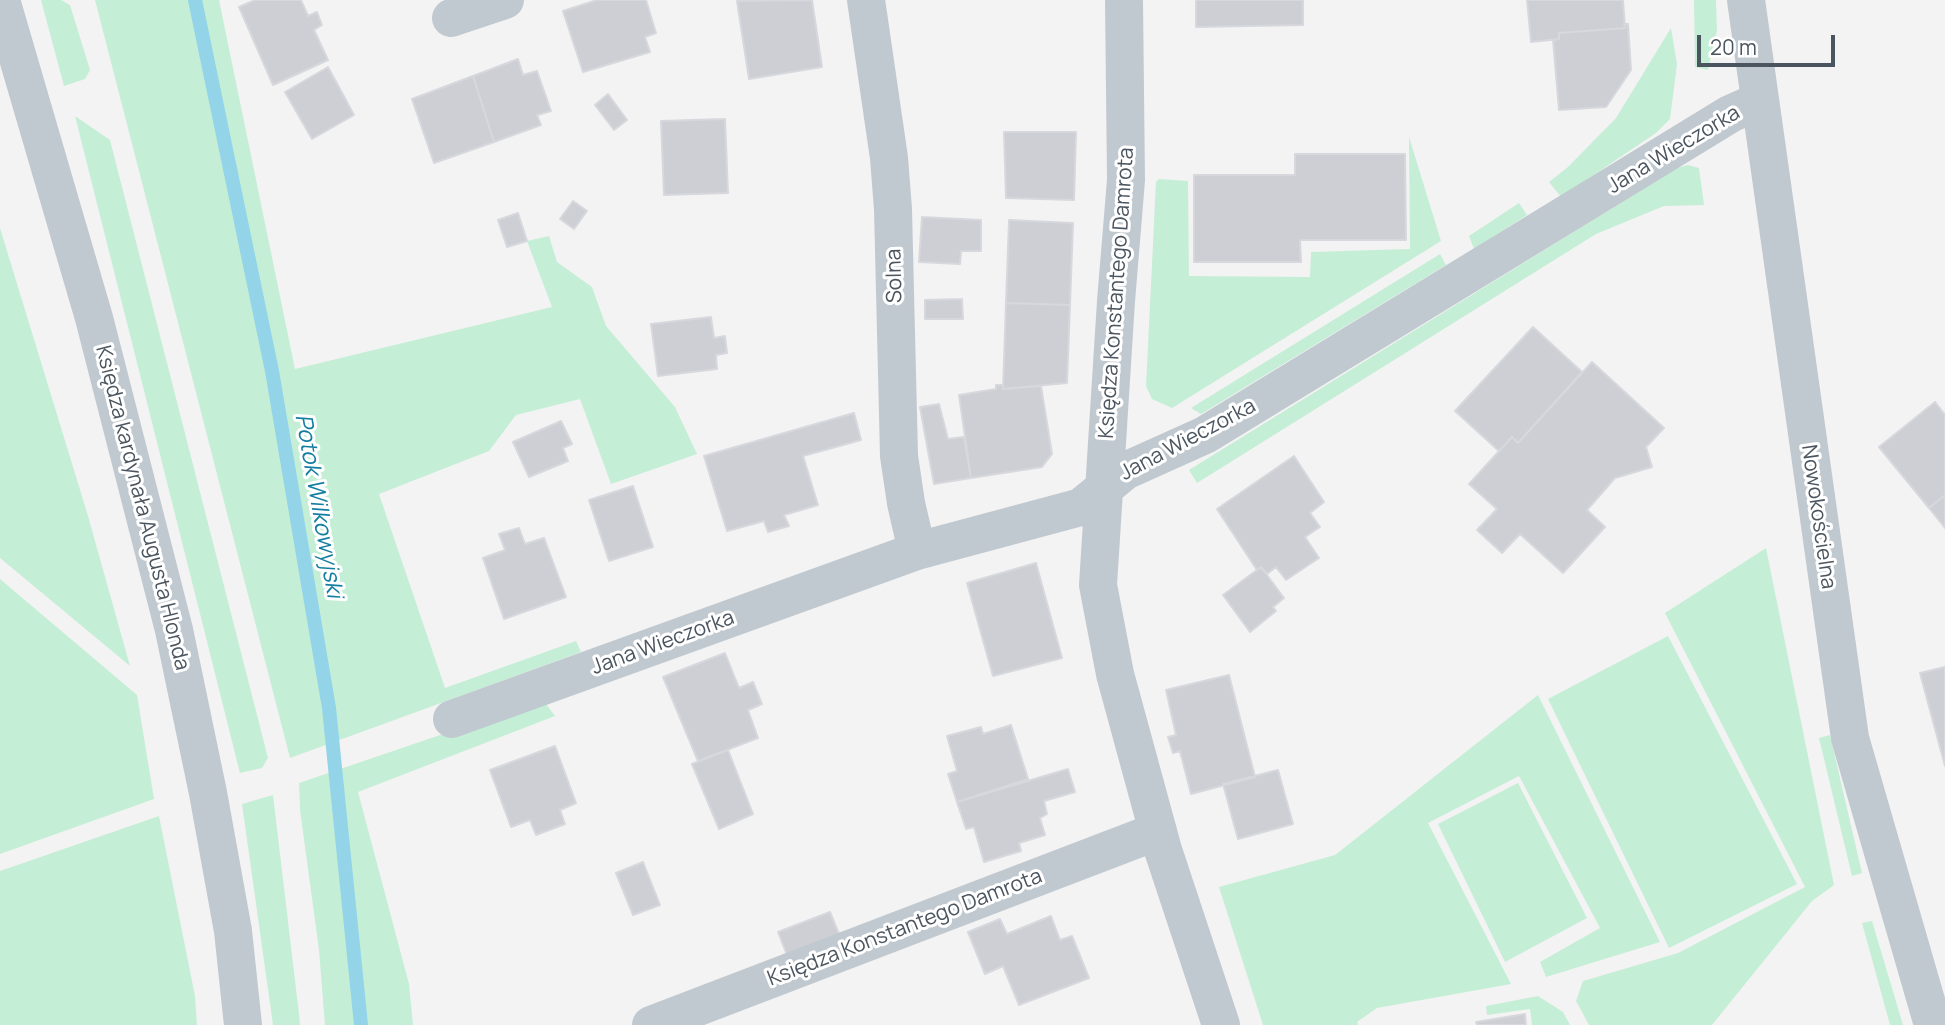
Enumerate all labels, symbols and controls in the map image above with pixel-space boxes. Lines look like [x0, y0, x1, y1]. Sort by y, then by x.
scale bar [1700, 21, 1838, 65]
text: 20 m [1710, 33, 1757, 61]
street label: Jana Wieczorka [1603, 101, 1745, 199]
street label: Księdza Konstantego Damrota [1094, 147, 1140, 439]
street label: Solna [882, 249, 908, 303]
street label: Księdza kardynała Augusta Hlonda [89, 343, 195, 673]
street label: Jana Wieczorka [1116, 394, 1260, 486]
water label: Potok Wilkowyjski [288, 412, 348, 600]
street label: Nowokościelna [1795, 443, 1841, 591]
street label: Jana Wieczorka [588, 605, 738, 681]
street label: Księdza Konstantego Damrota [764, 864, 1046, 992]

